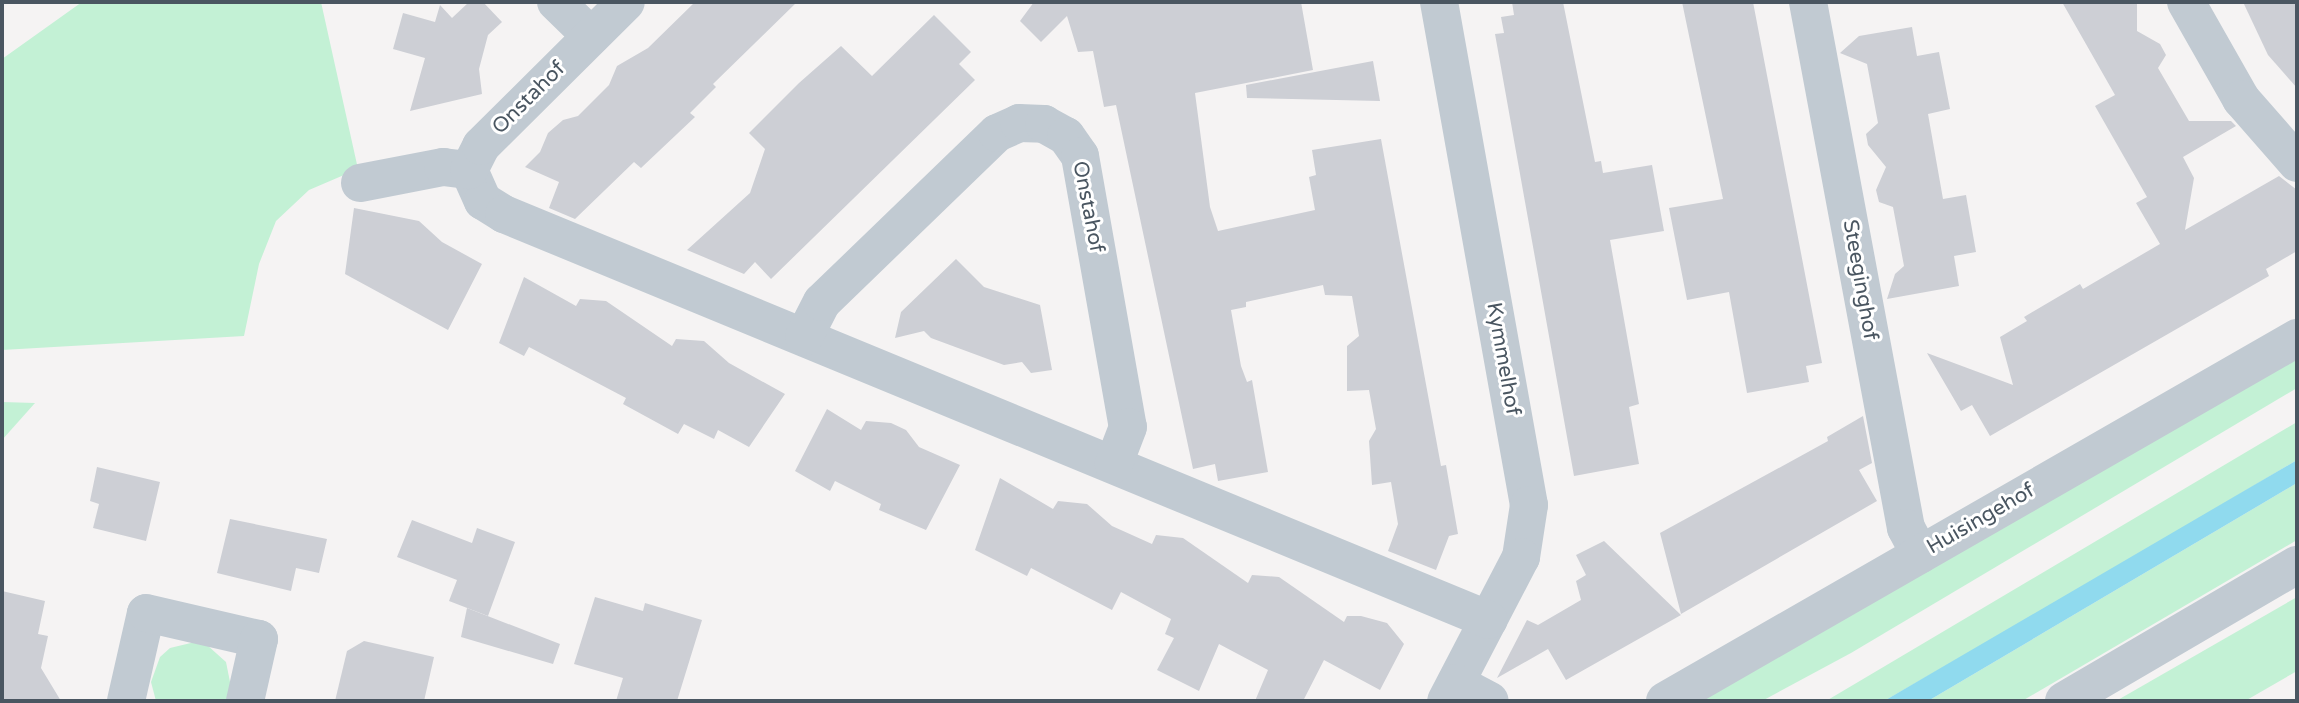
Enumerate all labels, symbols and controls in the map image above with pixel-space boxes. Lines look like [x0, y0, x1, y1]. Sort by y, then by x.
street label: Onstahof [487, 56, 571, 140]
street label: Onstahof [1067, 159, 1109, 255]
street label: Steeginghof [1837, 218, 1883, 342]
street label: Kymmelhof [1481, 300, 1525, 418]
street label: Huisingehof [1923, 478, 2039, 560]

